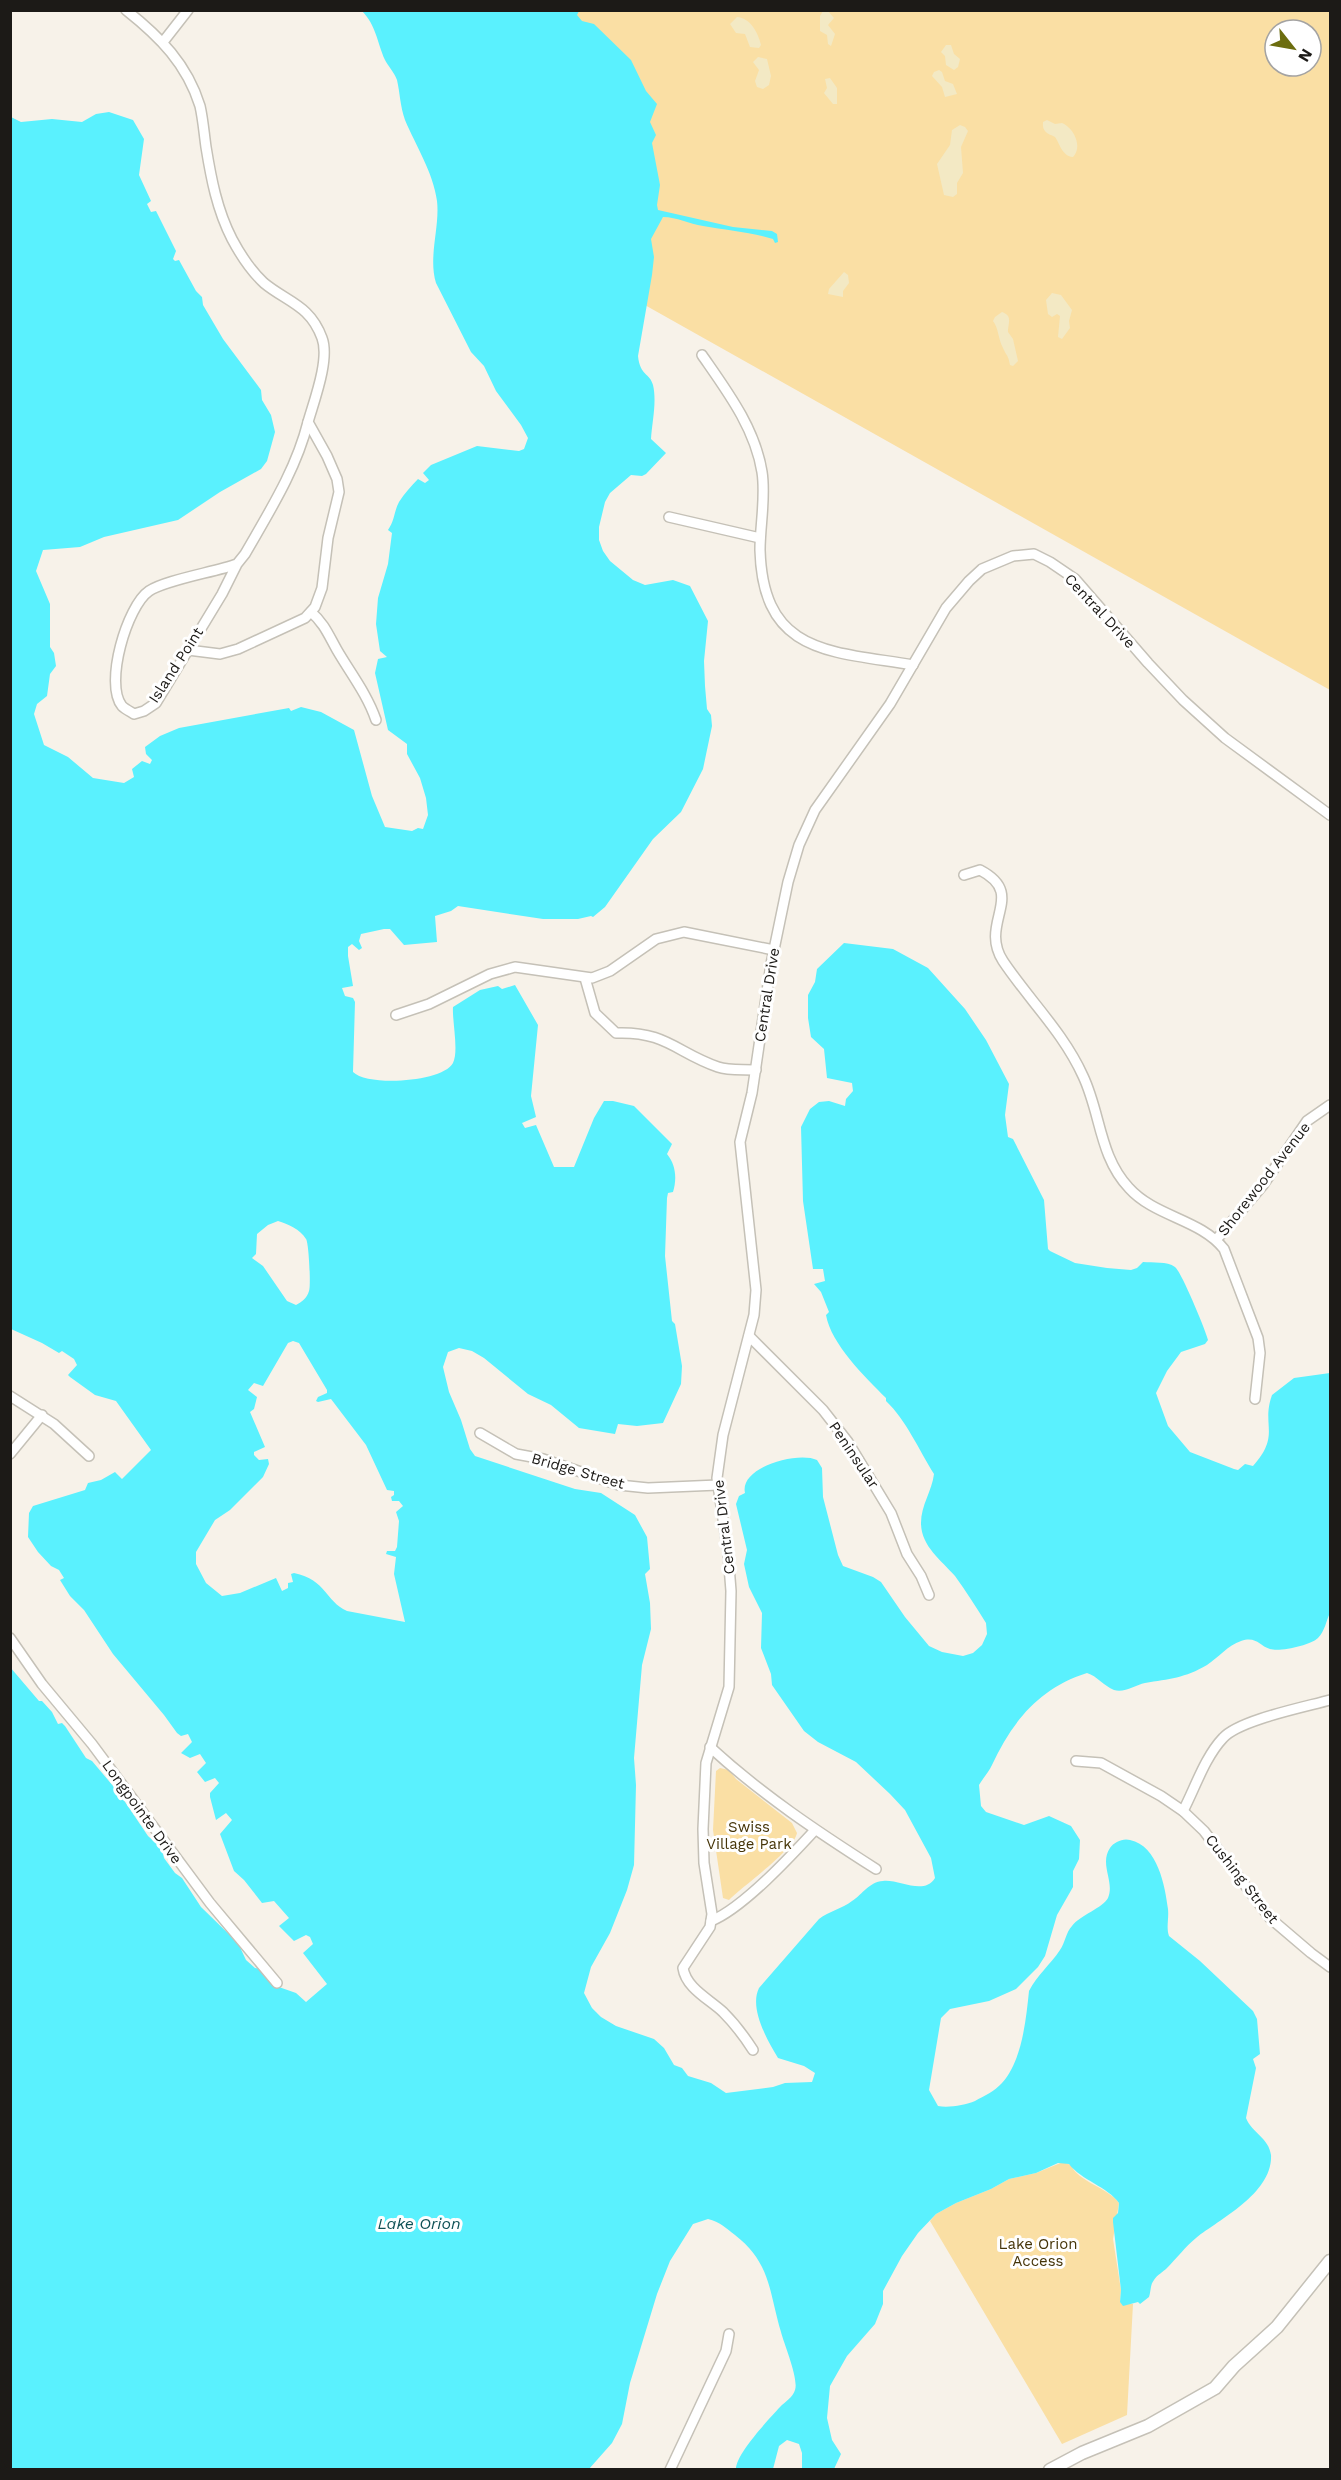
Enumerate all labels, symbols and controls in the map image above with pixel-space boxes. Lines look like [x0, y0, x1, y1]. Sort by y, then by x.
north arrow [1263, 18, 1323, 78]
text: N [1294, 45, 1317, 65]
street label: Central Drive [1061, 570, 1139, 652]
street label: Island Point [145, 623, 208, 706]
street label: Central Drive [751, 947, 783, 1043]
street label: Shorewood Avenue [1214, 1118, 1314, 1240]
street label: Peninsular [825, 1418, 883, 1492]
street label: Bridge Street [529, 1449, 627, 1493]
street label: Central Drive [709, 1479, 739, 1575]
street label: Longpointe Drive [98, 1757, 186, 1867]
park label: Swiss Village Park [706, 1818, 792, 1853]
street label: Cushing Street [1202, 1831, 1283, 1928]
water label: Lake Orion [377, 2214, 461, 2233]
park label: Lake Orion Access [998, 2235, 1078, 2270]

